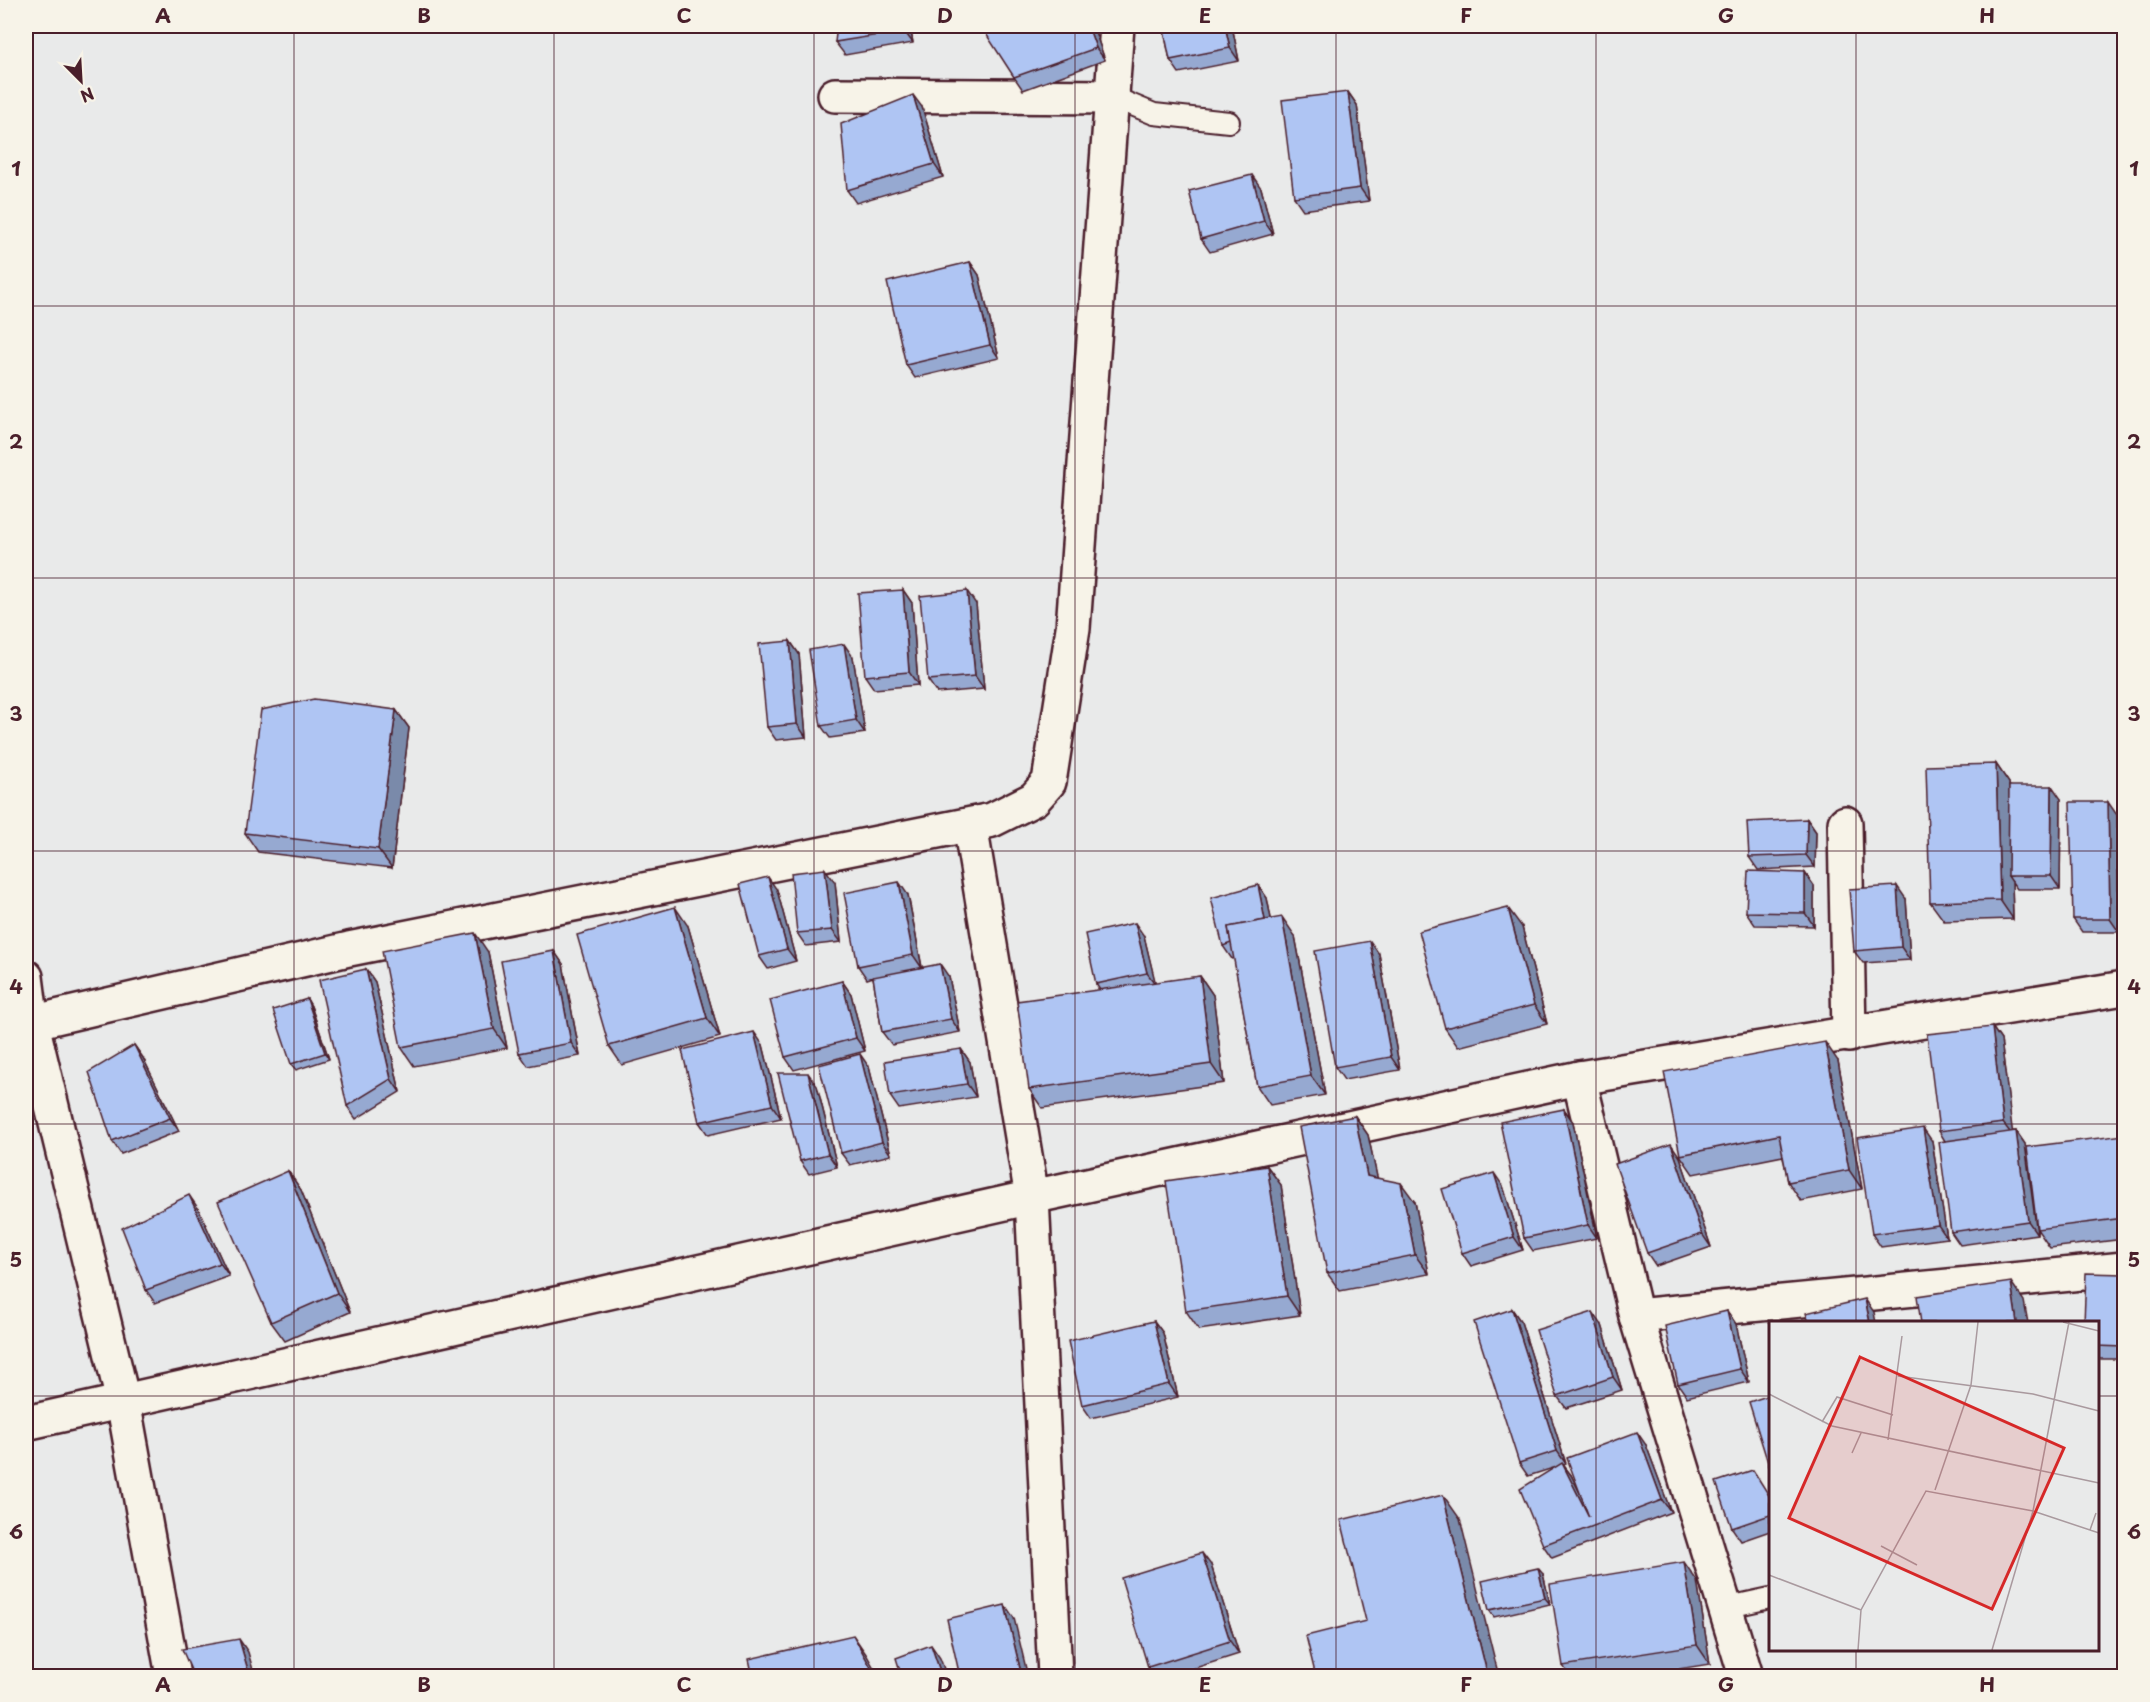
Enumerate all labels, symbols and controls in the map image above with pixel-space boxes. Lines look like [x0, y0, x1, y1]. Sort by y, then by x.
text: A [155, 0, 171, 30]
text: B [417, 0, 431, 30]
text: C [676, 0, 692, 30]
text: D [937, 0, 953, 30]
text: E [1199, 0, 1211, 30]
text: F [1460, 0, 1472, 30]
text: G [1718, 0, 1734, 30]
text: H [1979, 0, 1995, 30]
north arrow [51, 51, 111, 111]
text: N [77, 82, 98, 109]
text: 1 [11, 153, 21, 183]
text: 1 [2129, 153, 2139, 183]
text: 2 [9, 426, 23, 456]
text: 2 [2127, 426, 2141, 456]
text: 3 [9, 698, 23, 728]
text: 3 [2127, 698, 2141, 728]
text: 4 [9, 971, 23, 1001]
text: 4 [2127, 971, 2141, 1001]
text: 5 [10, 1244, 22, 1274]
text: 5 [2128, 1244, 2140, 1274]
inset map [1769, 1321, 2099, 1651]
text: 6 [9, 1516, 23, 1546]
text: 6 [2127, 1516, 2141, 1546]
text: A [155, 1669, 171, 1699]
text: B [417, 1669, 431, 1699]
text: C [676, 1669, 692, 1699]
text: D [937, 1669, 953, 1699]
text: E [1199, 1669, 1211, 1699]
text: F [1460, 1669, 1472, 1699]
text: G [1718, 1669, 1734, 1699]
text: H [1979, 1669, 1995, 1699]

